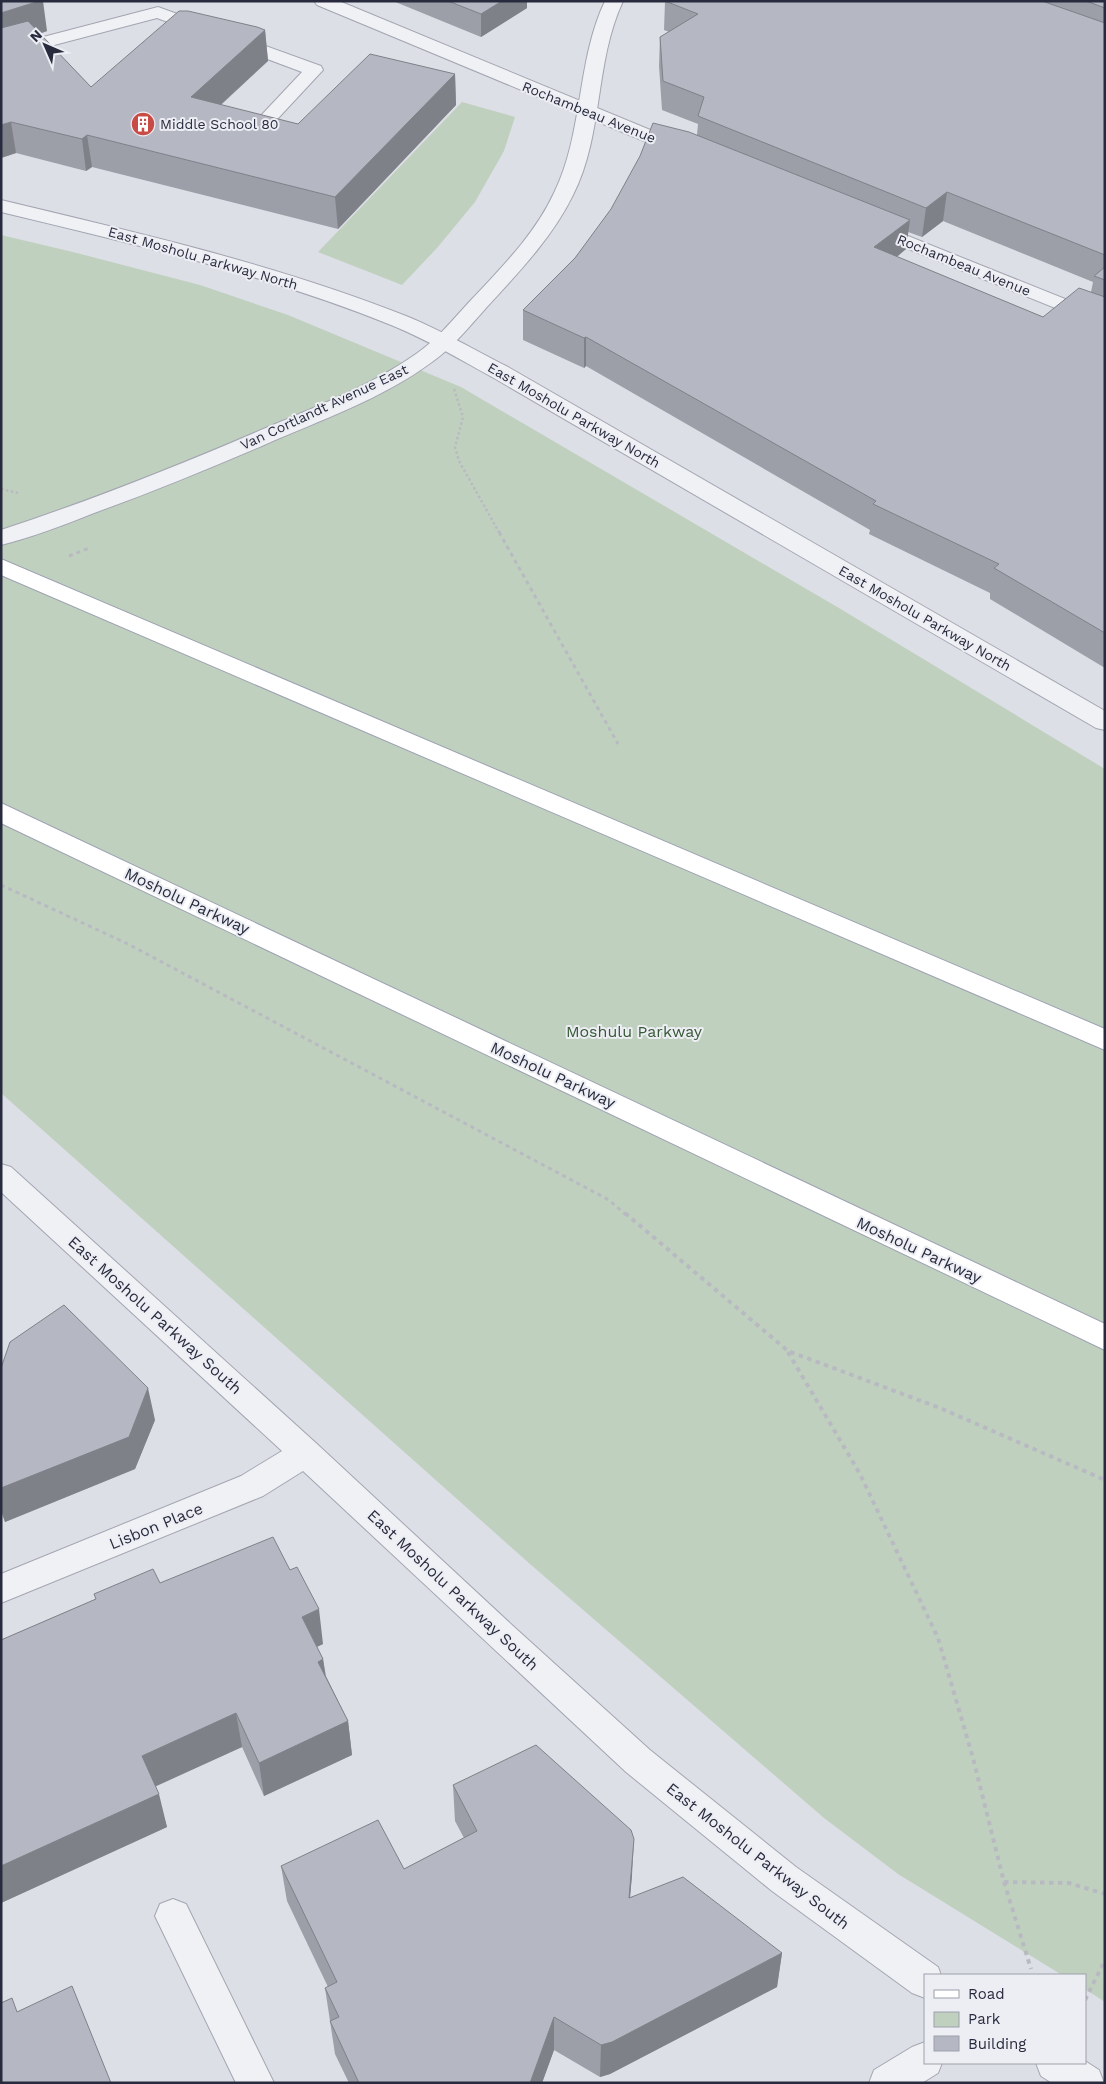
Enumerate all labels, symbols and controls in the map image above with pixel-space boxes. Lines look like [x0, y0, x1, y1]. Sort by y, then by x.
north arrow [20, 20, 70, 70]
text: N [26, 26, 45, 45]
street label: Rochambeau Avenue [520, 78, 658, 146]
building icon: Middle School 80 [130, 111, 156, 137]
place label: Middle School 80 [160, 116, 279, 132]
street label: East Mosholu Parkway North [106, 223, 300, 293]
street label: Rochambeau Avenue [895, 231, 1033, 299]
street label: East Mosholu Parkway North [485, 359, 663, 471]
street label: Van Cortlandt Avenue East [238, 361, 410, 453]
street label: East Mosholu Parkway North [836, 562, 1014, 674]
street label: Mosholu Parkway [121, 864, 253, 939]
park label: Moshulu Parkway [566, 1022, 703, 1041]
street label: Mosholu Parkway [487, 1038, 619, 1113]
street label: Mosholu Parkway [853, 1213, 985, 1288]
street label: East Mosholu Parkway South [64, 1232, 246, 1398]
street label: Lisbon Place [106, 1499, 206, 1553]
street label: East Mosholu Parkway South [364, 1506, 542, 1674]
street label: East Mosholu Parkway South [663, 1779, 853, 1933]
legend [924, 1974, 1086, 2064]
text: Road [968, 1985, 1005, 2003]
text: Park [968, 2010, 1001, 2028]
text: Building [968, 2035, 1026, 2053]

